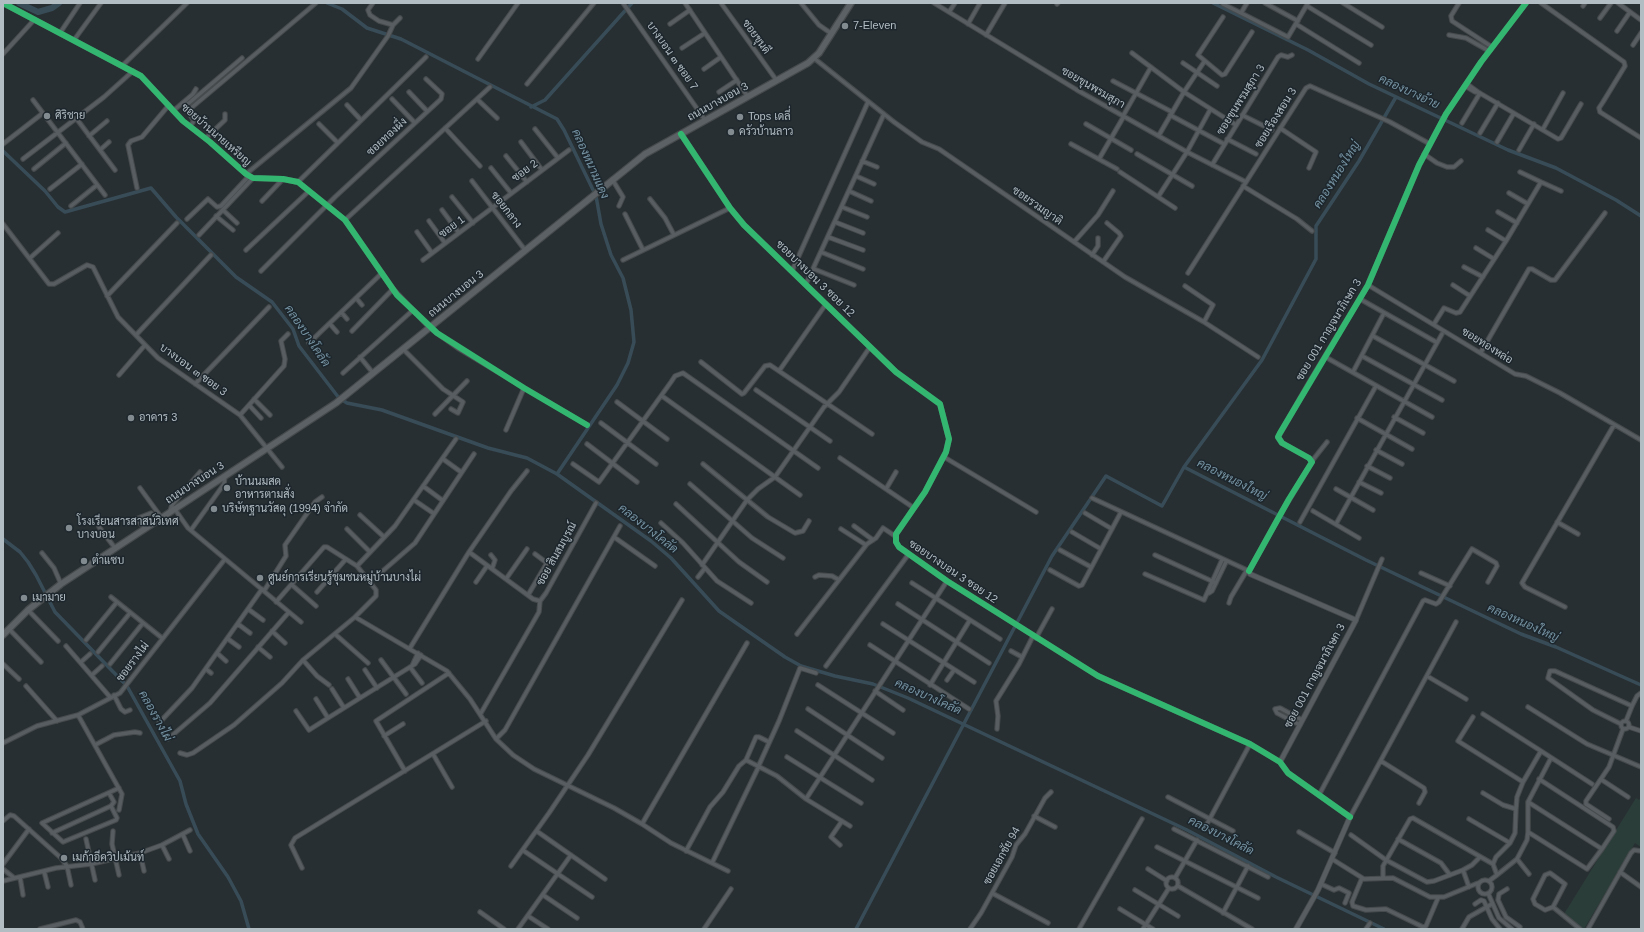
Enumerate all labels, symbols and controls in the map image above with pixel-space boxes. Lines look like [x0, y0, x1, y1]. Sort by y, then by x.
street label: ซอยขุนดี [739, 17, 773, 57]
street label: บางบอน ๓ ซอย 7 [644, 19, 700, 93]
place label: 7-Eleven [853, 19, 896, 33]
marker: 7-Eleven [840, 21, 850, 31]
street label: ซอยขุนพรมสุภา 3 [1214, 62, 1268, 138]
street label: ซอยขุนพรมสุภา [1059, 64, 1127, 112]
water label: คลองบางอ้าย [1376, 72, 1442, 112]
street label: ถนนบางบอน 3 [685, 80, 751, 124]
street label: ซอยเรืองสอน 3 [1252, 85, 1300, 151]
street label: ซอยบ้านนายเหรียญ [178, 101, 254, 169]
place label: ศิริชาย [55, 109, 85, 123]
place label: Tops เดลี่ [748, 110, 791, 124]
marker: ศิริชาย [42, 111, 52, 121]
marker: Tops เดลี่ [735, 112, 745, 122]
street label: ซอยทองผึ่ง [364, 115, 410, 159]
place label: ครัวบ้านลาว [739, 125, 793, 139]
water label: คลองหนามแดง [568, 127, 612, 201]
marker: ครัวบ้านลาว [726, 127, 736, 137]
water label: คลองหนองใหญ่ [1311, 139, 1363, 211]
street label: ซอย 2 [510, 157, 540, 185]
street label: ซอยรวมญาติ [1009, 184, 1065, 228]
street label: ซอยกลาง [488, 189, 524, 231]
street label: ซอย 1 [437, 213, 467, 241]
street label: ซอยบางบอน 3 ซอย 12 [773, 238, 857, 320]
street label: ถนนบางบอน 3 [426, 268, 486, 320]
street label: ซอย 001 กาญจนาภิเษก 3 [1293, 277, 1365, 383]
water label: คลองบางโคลัด [281, 302, 333, 370]
street label: ซอยทองหล่อ [1459, 325, 1515, 367]
street label: บางบอน ๓ ซอย 3 [157, 341, 229, 399]
place label: อาคาร 3 [139, 411, 177, 425]
marker: อาคาร 3 [126, 413, 136, 423]
water label: คลองหนองใหญ่ [1195, 456, 1269, 504]
street label: ถนนบางบอน 3 [163, 459, 227, 507]
place label: บ้านนมสด อาหารตามสั่ง [235, 475, 295, 501]
marker: บ้านนมสด อาหารตามสั่ง [222, 483, 232, 493]
water label: คลองบางโคลัด [615, 501, 681, 557]
place label: บริษัทฐานวัสดุ (1994) จำกัด [222, 502, 348, 516]
marker: บริษัทฐานวัสดุ (1994) จำกัด [209, 504, 219, 514]
place label: โรงเรียนสารสาสน์วิเทศ บางบอน [77, 515, 179, 541]
street label: ซอย สินสมบูรณ์ [534, 520, 580, 588]
marker: โรงเรียนสารสาสน์วิเทศ บางบอน [64, 523, 74, 533]
street label: ซอยบางบอน 3 ซอย 12 [906, 537, 1000, 607]
place label: ตำแซบ [92, 554, 124, 568]
marker: ตำแซบ [79, 556, 89, 566]
place label: ศูนย์การเรียนรู้ชุมชนหมู่บ้านบางไผ่ [268, 571, 421, 585]
marker: ศูนย์การเรียนรู้ชุมชนหมู่บ้านบางไผ่ [255, 573, 265, 583]
place label: เมามาย [32, 591, 66, 605]
marker: เมามาย [19, 593, 29, 603]
water label: คลองหนองใหญ่ [1485, 601, 1561, 645]
street label: ซอย 001 กาญจนาภิเษก 3 [1282, 622, 1348, 730]
street label: ซอยรางไผ่ [114, 640, 152, 684]
water label: คลองบางโคลัด [892, 676, 964, 718]
water label: คลองรางไผ่ [135, 688, 175, 744]
water label: คลองบางโคลัด [1186, 813, 1256, 859]
street label: ซอยเอกชัย 94 [981, 825, 1023, 887]
place label: เมก้าอีควิปเม้นท์ [72, 851, 144, 865]
marker: เมก้าอีควิปเม้นท์ [59, 853, 69, 863]

